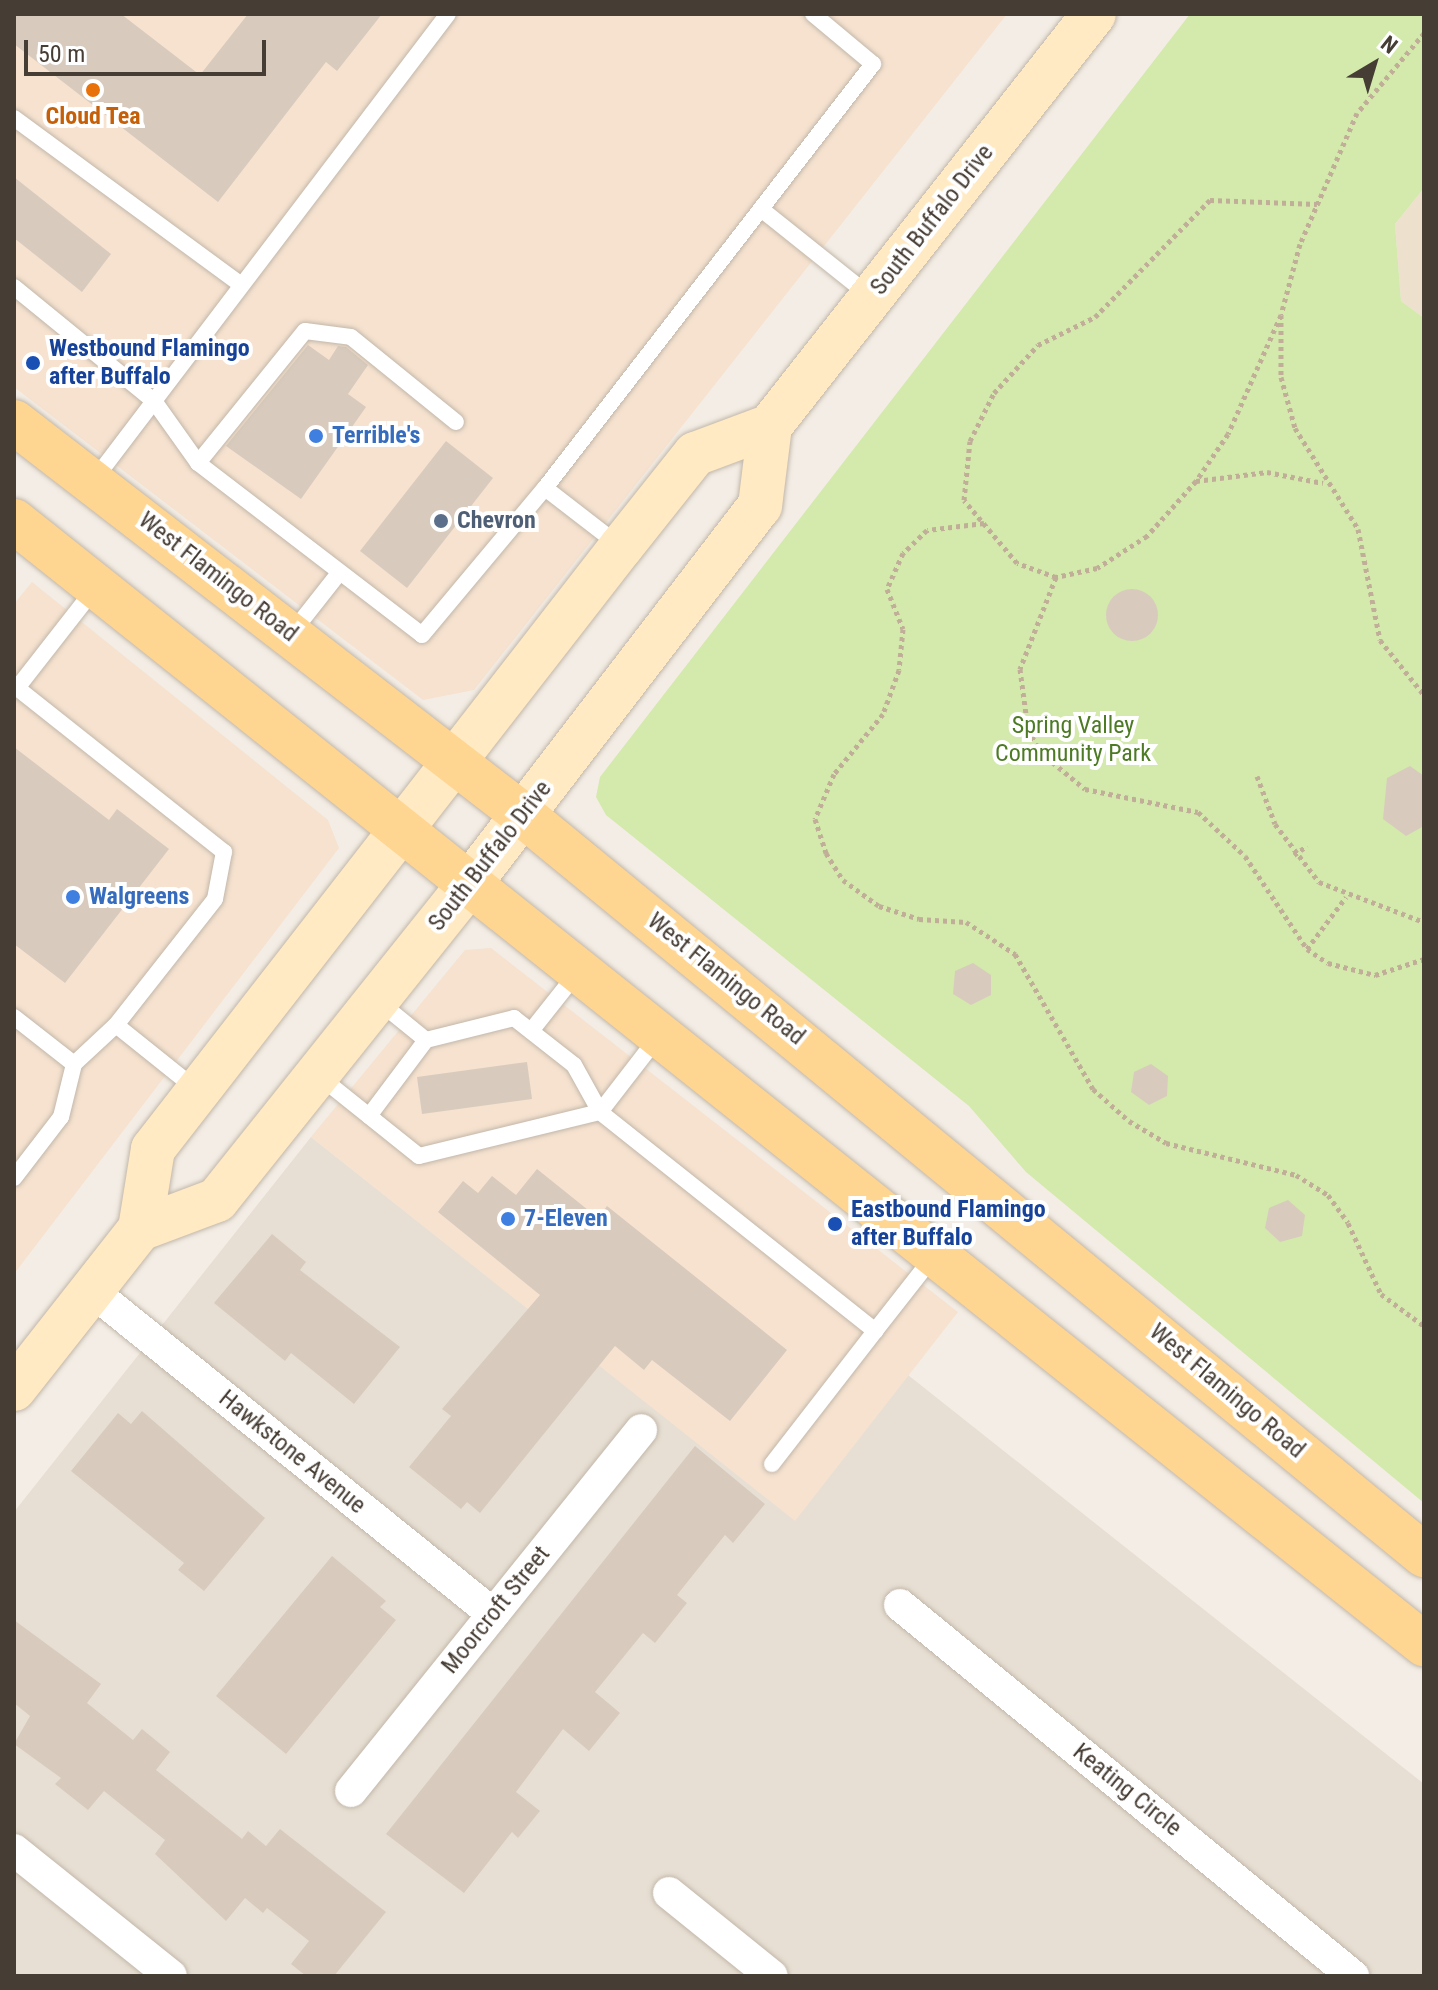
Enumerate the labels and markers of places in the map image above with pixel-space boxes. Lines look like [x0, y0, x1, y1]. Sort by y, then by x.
marker: Cloud Tea [84, 81, 102, 99]
place label: Cloud Tea [45, 103, 141, 131]
place label: Westbound Flamingo after Buffalo [49, 335, 250, 391]
marker: Westbound Flamingo after Buffalo [24, 354, 42, 372]
place label: Terrible's [332, 422, 420, 450]
marker: Terrible's [307, 427, 325, 445]
place label: Chevron [457, 507, 536, 535]
marker: Chevron [432, 512, 450, 530]
place label: Walgreens [89, 883, 189, 911]
marker: Walgreens [64, 888, 82, 906]
place label: Eastbound Flamingo after Buffalo [851, 1196, 1046, 1252]
place label: 7-Eleven [524, 1205, 608, 1233]
marker: 7-Eleven [499, 1210, 517, 1228]
marker: Eastbound Flamingo after Buffalo [826, 1215, 844, 1233]

